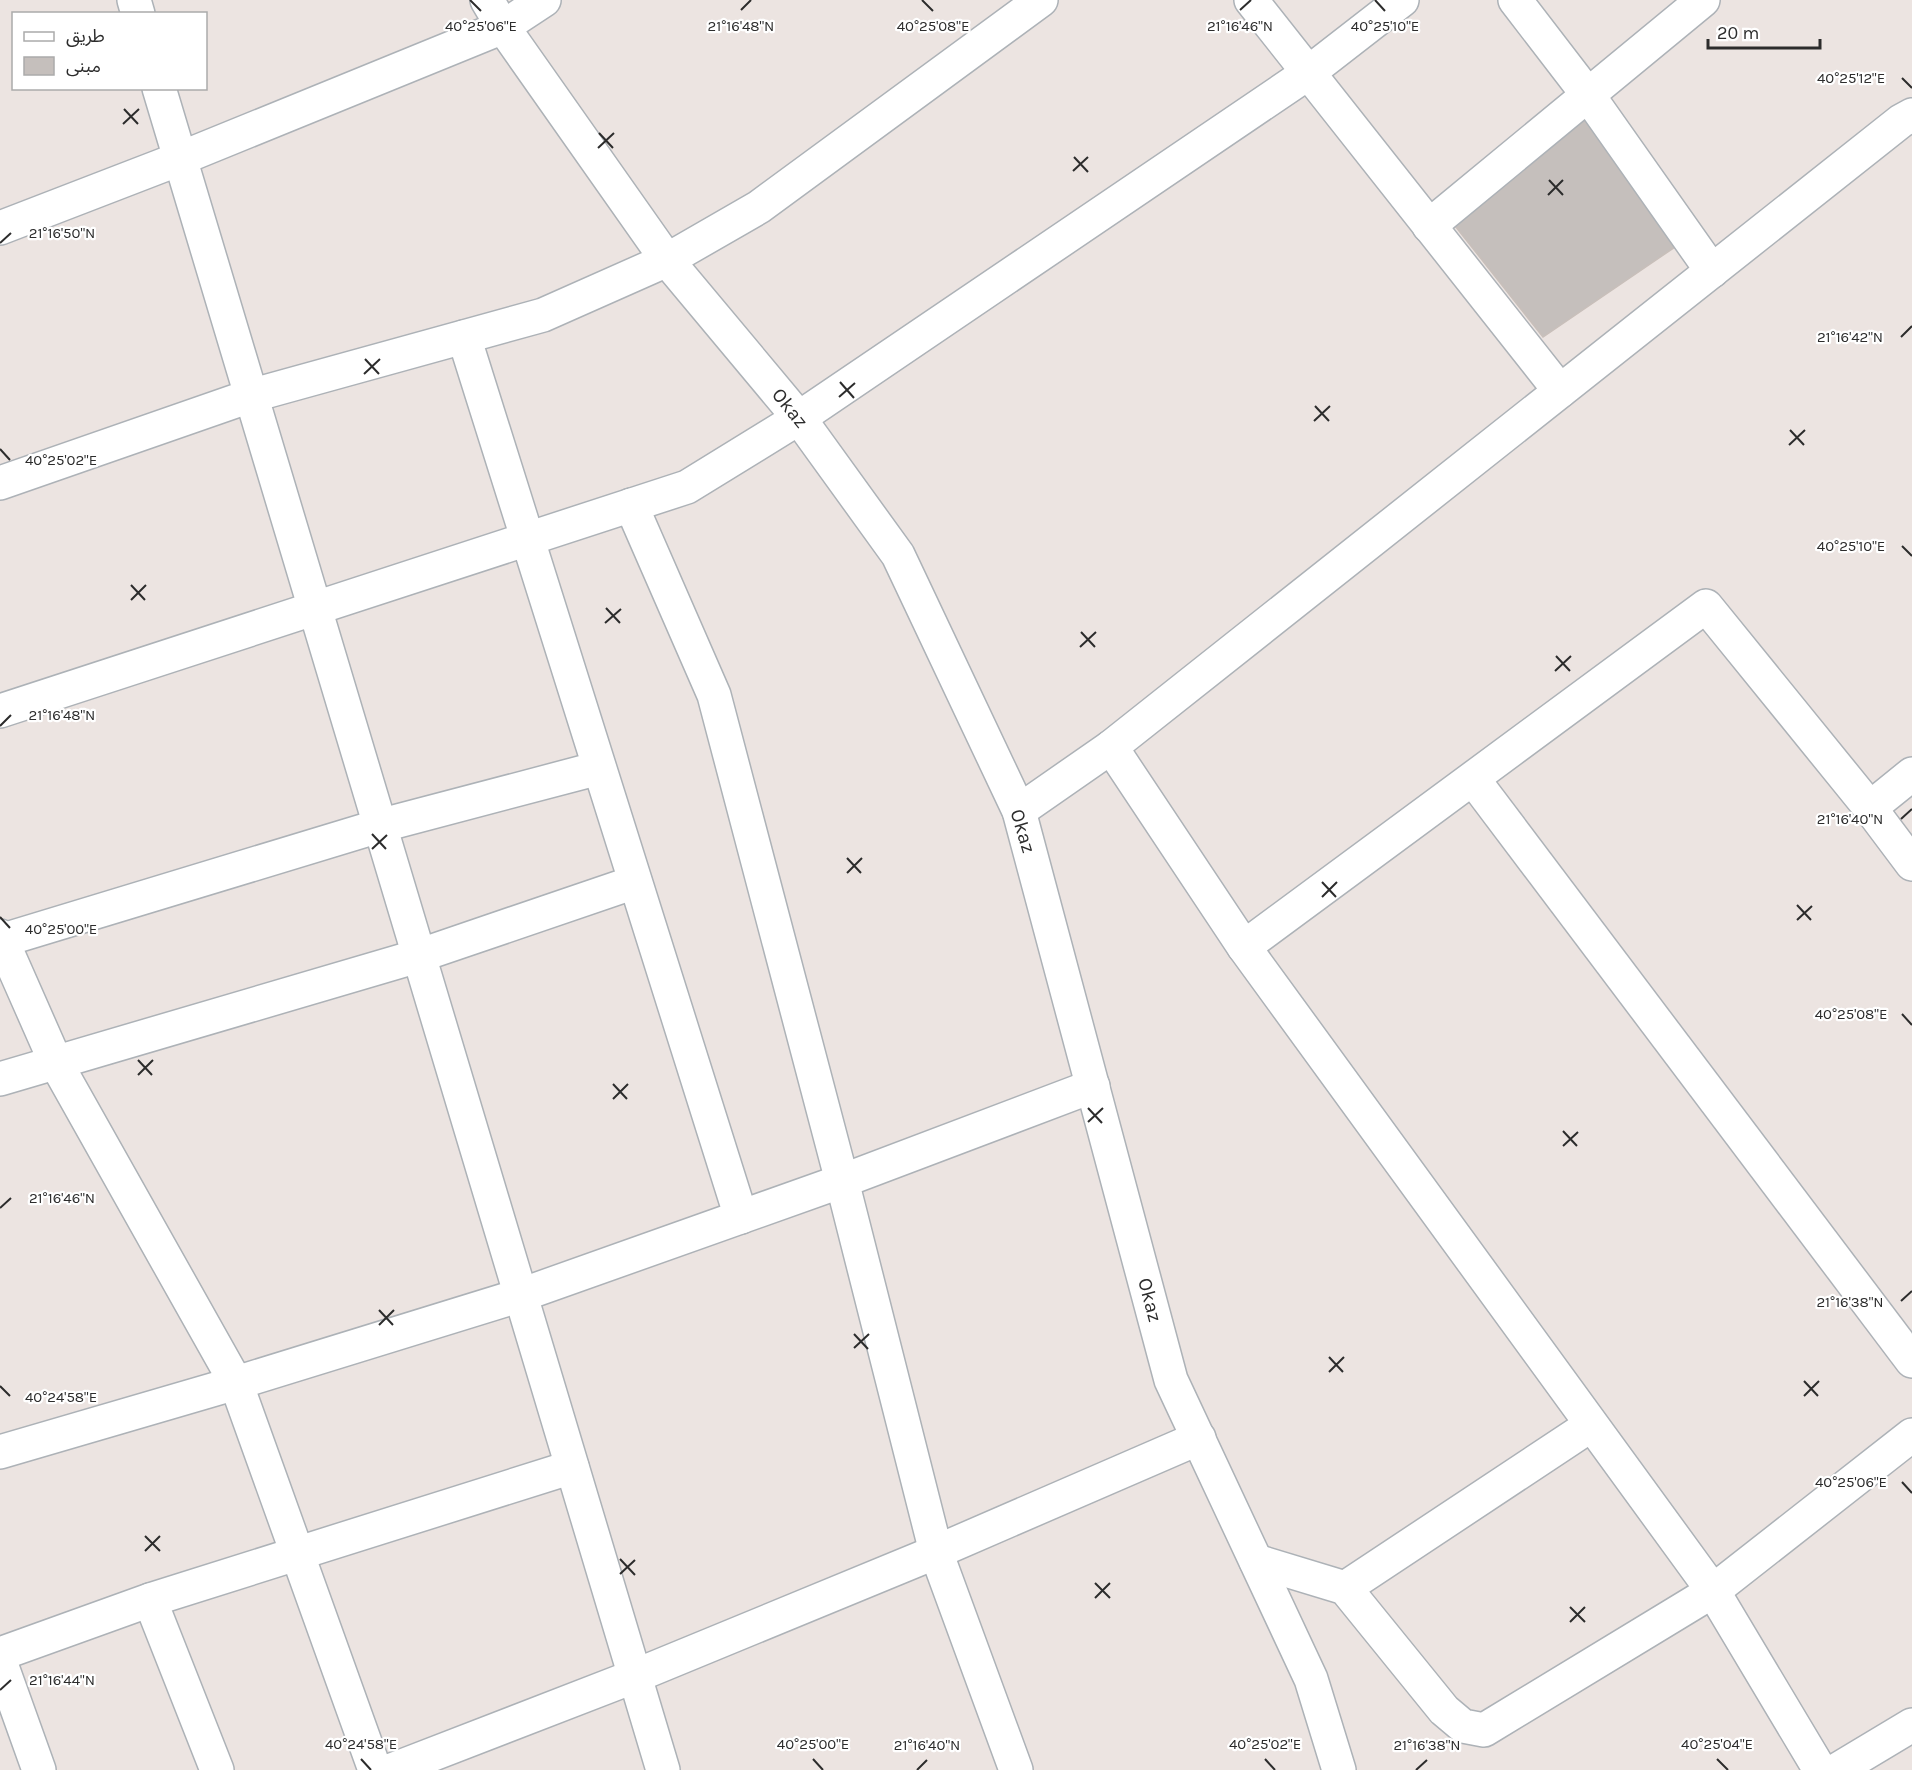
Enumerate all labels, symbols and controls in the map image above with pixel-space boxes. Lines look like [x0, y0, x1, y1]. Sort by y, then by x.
legend [12, 12, 207, 90]
scale bar [1708, 12, 1820, 50]
text: 40°25'06"E [445, 17, 517, 35]
text: 21°16'48"N [708, 17, 774, 35]
text: 40°25'08"E [897, 17, 969, 35]
text: 21°16'46"N [1207, 17, 1273, 35]
text: 40°25'10"E [1351, 17, 1419, 35]
text: 20 m [1717, 22, 1759, 44]
text: طريق [66, 25, 105, 47]
text: مبنى [66, 55, 101, 77]
text: 40°25'12"E [1817, 69, 1885, 87]
text: 21°16'50"N [29, 224, 95, 242]
text: 21°16'42"N [1817, 328, 1883, 346]
street label: Okaz [767, 383, 813, 433]
text: 40°25'02"E [25, 451, 97, 469]
text: 40°25'10"E [1817, 537, 1885, 555]
text: 21°16'48"N [29, 706, 95, 724]
street label: Okaz [1005, 806, 1041, 856]
text: 21°16'40"N [1817, 810, 1883, 828]
text: 40°25'00"E [25, 920, 97, 938]
text: 40°25'08"E [1815, 1005, 1887, 1023]
text: 21°16'46"N [29, 1189, 95, 1207]
street label: Okaz [1133, 1275, 1167, 1325]
text: 21°16'38"N [1816, 1293, 1884, 1311]
text: 40°24'58"E [25, 1388, 97, 1406]
text: 40°25'06"E [1815, 1473, 1887, 1491]
text: 21°16'44"N [29, 1671, 95, 1689]
text: 40°24'58"E [325, 1735, 397, 1753]
text: 40°25'00"E [777, 1735, 849, 1753]
text: 40°25'02"E [1229, 1735, 1301, 1753]
text: 40°25'04"E [1681, 1735, 1753, 1753]
text: 21°16'40"N [894, 1736, 960, 1754]
text: 21°16'38"N [1393, 1736, 1461, 1754]

